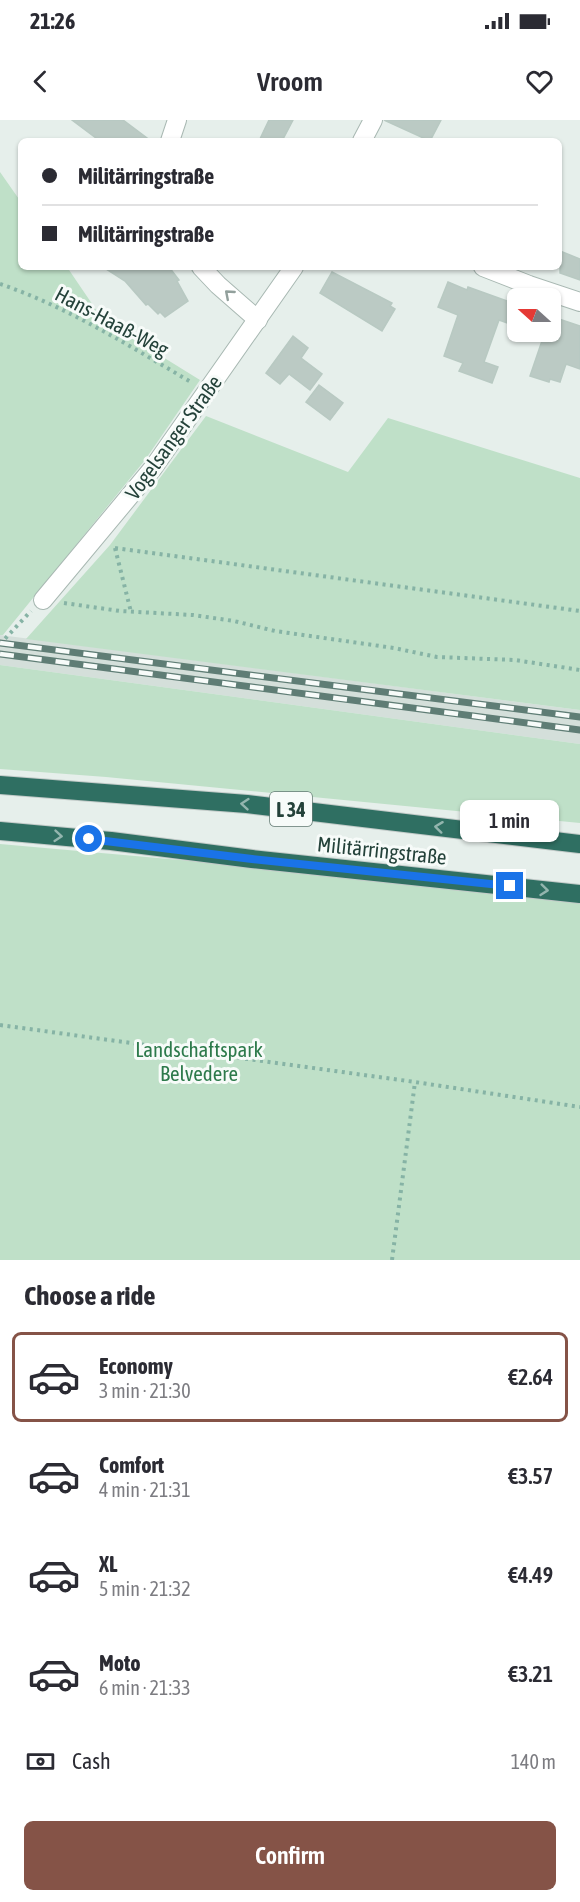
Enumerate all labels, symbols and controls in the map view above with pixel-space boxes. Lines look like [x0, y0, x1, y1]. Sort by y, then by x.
text: 21:26 [30, 8, 75, 34]
icon: back [24, 65, 57, 98]
icon: heart [523, 65, 556, 98]
text: Vroom [257, 66, 323, 97]
text: Militärringstraße [78, 163, 214, 189]
text: Militärringstraße [78, 221, 214, 247]
street label: Hans-Haaß-Weg [51, 281, 173, 361]
north arrow [507, 288, 561, 342]
map controls [507, 288, 561, 342]
one-way arrow [225, 290, 235, 301]
street label: Vogelsanger Straße [120, 370, 226, 504]
road number: L 34 [270, 792, 312, 826]
one-way arrow [240, 798, 249, 811]
callout: 1 min [460, 799, 560, 841]
text: 1 min [489, 809, 530, 832]
one-way arrow [434, 821, 443, 834]
route start [75, 825, 102, 852]
one-way arrow [54, 829, 63, 842]
street label: Militärringstraße [316, 831, 448, 869]
route end [496, 872, 523, 899]
one-way arrow [540, 883, 549, 896]
park label: Landschaftspark Belvedere [135, 1037, 263, 1085]
text: Choose a ride [24, 1280, 156, 1311]
icon: car [27, 1350, 81, 1404]
text: Economy [99, 1353, 173, 1379]
text: €2.64 [508, 1364, 553, 1390]
text: 3 min · 21:30 [99, 1379, 191, 1402]
icon: car [27, 1449, 81, 1503]
text: Comfort [99, 1452, 164, 1478]
text: €3.57 [508, 1463, 553, 1489]
text: 4 min · 21:31 [99, 1478, 191, 1501]
icon: car [27, 1548, 81, 1602]
text: XL [99, 1551, 117, 1577]
text: €4.49 [508, 1562, 553, 1588]
text: 5 min · 21:32 [99, 1577, 191, 1600]
icon: car [27, 1647, 81, 1701]
text: Moto [99, 1650, 141, 1676]
text: €3.21 [508, 1661, 553, 1687]
text: 6 min · 21:33 [99, 1676, 191, 1699]
icon: cash [24, 1745, 57, 1778]
text: Cash [72, 1748, 111, 1774]
text: 140 m [511, 1750, 556, 1773]
button: Confirm [24, 1821, 556, 1890]

